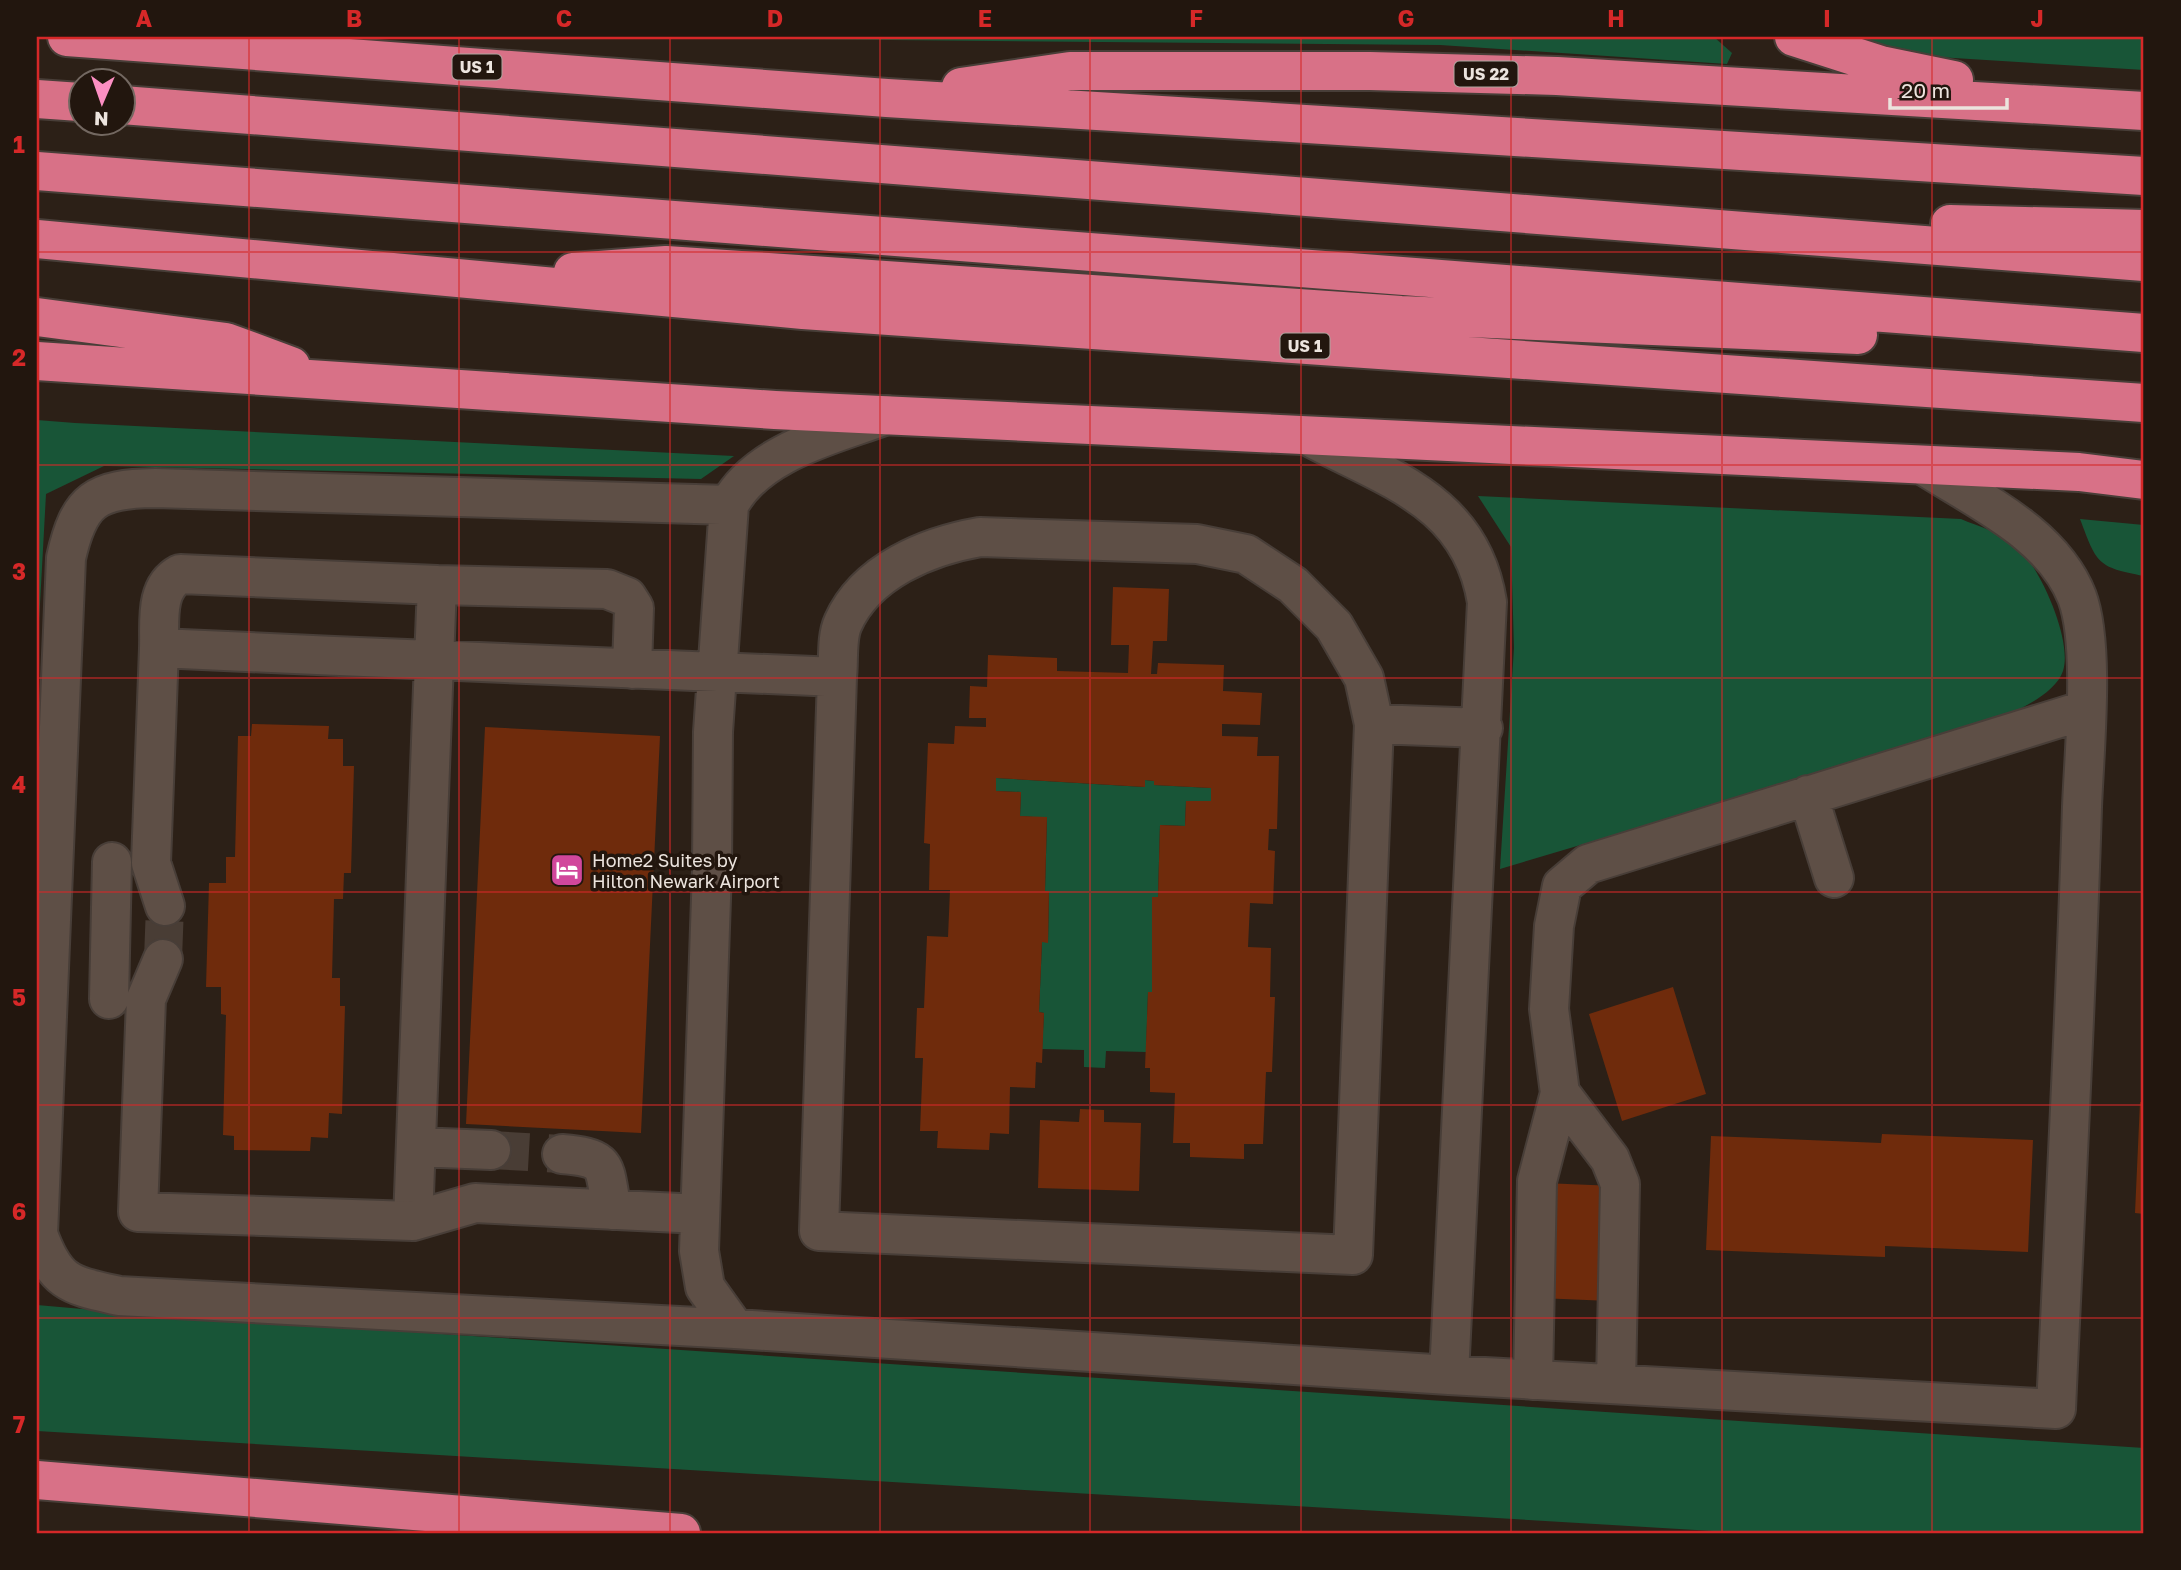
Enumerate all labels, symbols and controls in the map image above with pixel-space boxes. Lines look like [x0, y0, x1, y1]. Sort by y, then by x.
text: A [136, 4, 153, 32]
text: B [346, 4, 362, 32]
text: C [556, 4, 572, 32]
text: D [767, 4, 783, 32]
text: E [978, 4, 992, 32]
text: F [1189, 4, 1203, 32]
text: G [1398, 4, 1414, 32]
text: H [1607, 4, 1625, 32]
text: I [1823, 4, 1831, 32]
text: J [2030, 4, 2044, 32]
road number: US 1 [452, 54, 502, 80]
road number: US 22 [1454, 61, 1518, 86]
north arrow [66, 66, 136, 136]
scale bar [1890, 66, 2008, 110]
text: 20 m [1901, 77, 1950, 103]
text: N [94, 108, 109, 131]
text: 1 [13, 130, 25, 158]
road number: US 1 [1280, 334, 1330, 358]
text: 2 [12, 343, 26, 371]
text: 3 [12, 557, 26, 585]
text: 4 [12, 770, 26, 798]
place label: Home2 Suites by Hilton Newark Airport [592, 849, 780, 892]
hotel icon: Home2 Suites by Hilton Newark Airport [548, 851, 586, 889]
text: 5 [12, 983, 26, 1011]
text: 6 [12, 1197, 26, 1225]
text: 7 [13, 1410, 25, 1438]

